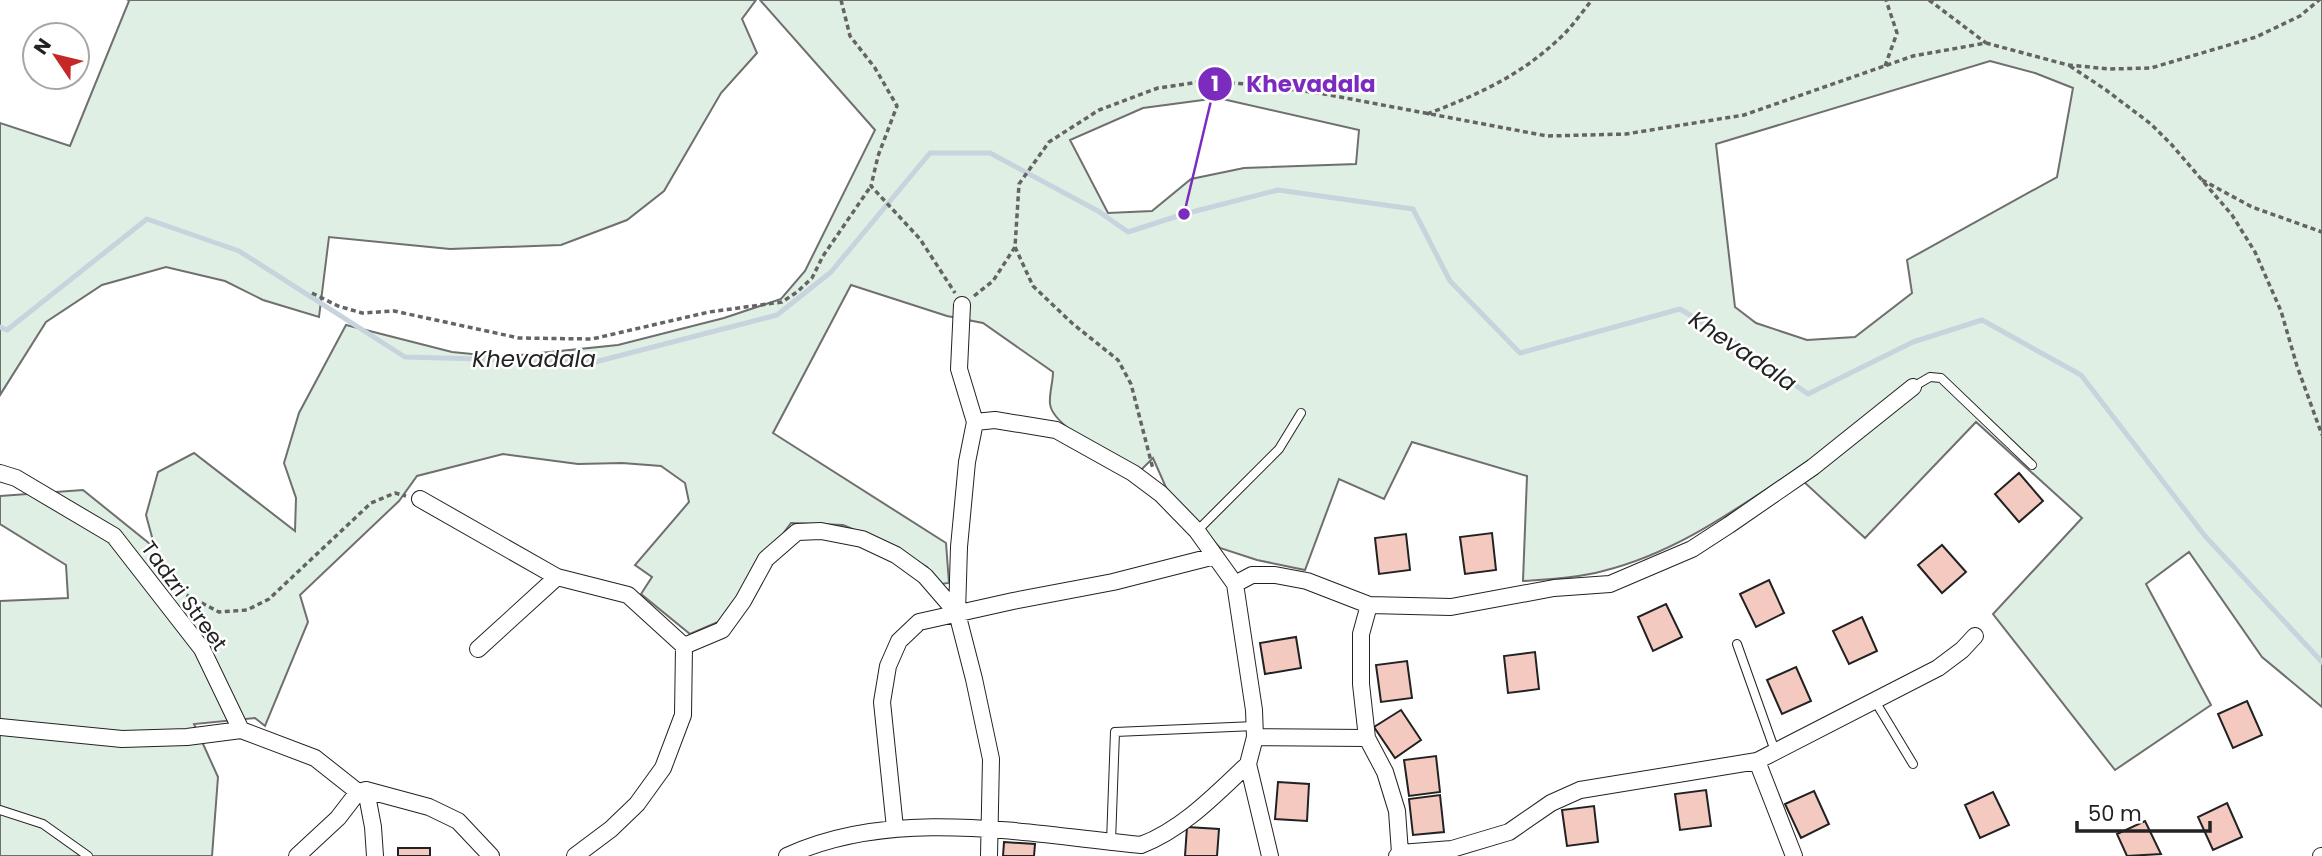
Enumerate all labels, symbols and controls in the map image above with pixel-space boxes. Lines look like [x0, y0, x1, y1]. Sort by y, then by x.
north arrow [21, 21, 91, 91]
text: N [27, 33, 58, 60]
callout: Khevadala [1197, 62, 1390, 106]
text: Khevadala [1246, 68, 1376, 100]
text: 1 [1211, 69, 1219, 98]
water label: Khevadala [1683, 303, 1803, 399]
water label: Khevadala [472, 343, 596, 375]
street label: Tadzri Street [135, 535, 234, 657]
scale bar [2077, 790, 2210, 834]
text: 50 m [2088, 799, 2142, 828]

